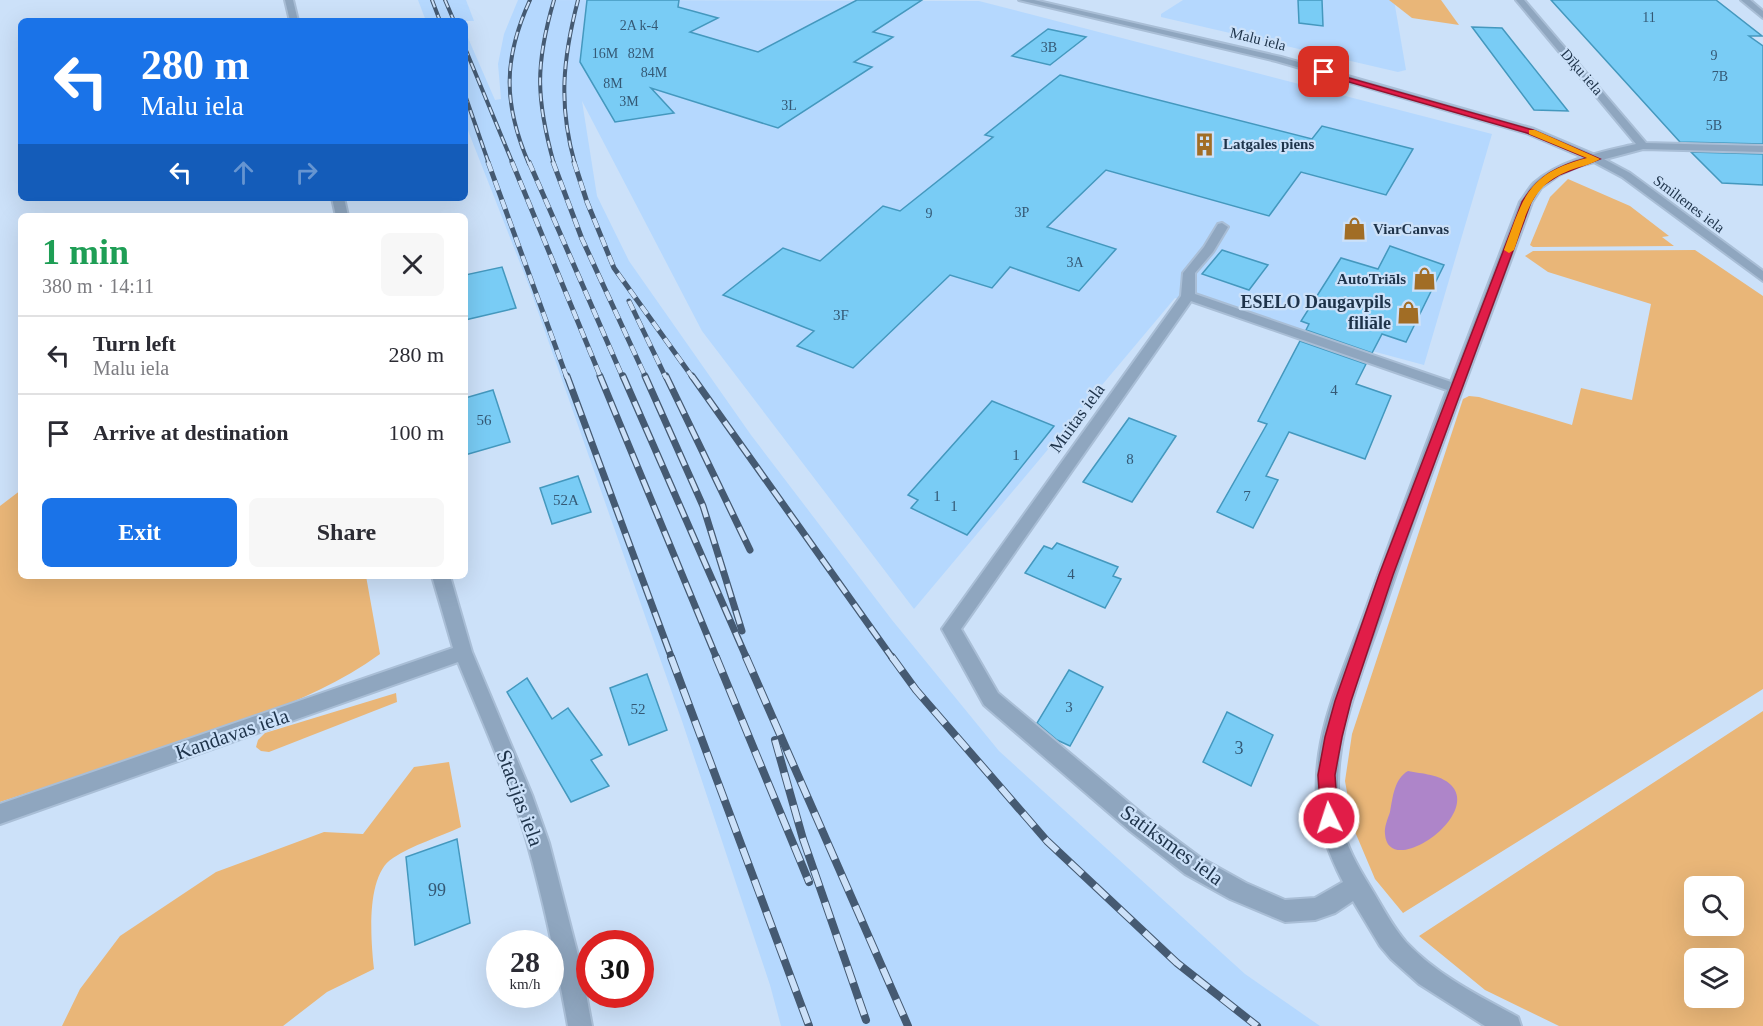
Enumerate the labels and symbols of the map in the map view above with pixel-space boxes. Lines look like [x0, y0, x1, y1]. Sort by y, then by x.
house number: 11 [1642, 10, 1656, 25]
house number: 2A k-4 [620, 18, 658, 33]
street label: Malu iela [1228, 24, 1288, 54]
house number: 3B [1041, 40, 1057, 55]
house number: 16M [592, 46, 619, 61]
house number: 82M [628, 46, 655, 61]
pin [1298, 46, 1349, 97]
street label: Dīķu iela [1557, 46, 1606, 99]
house number: 9 [1711, 48, 1718, 63]
house number: 84M [641, 65, 668, 80]
house number: 7B [1712, 69, 1728, 84]
house number: 8M [603, 76, 623, 91]
house number: 3M [619, 94, 639, 109]
house number: 3L [781, 98, 797, 113]
house number: 5B [1706, 118, 1722, 133]
building icon: Latgales piens [1192, 131, 1218, 157]
place label: Latgales piens [1223, 136, 1314, 152]
street label: Smiltenes iela [1650, 172, 1728, 236]
house number: 3P [1015, 205, 1030, 220]
house number: 9 [926, 206, 933, 221]
shop icon: ViarCanvas [1342, 216, 1368, 242]
place label: ViarCanvas [1373, 221, 1449, 237]
house number: 3A [1066, 255, 1084, 270]
shop icon: AutoTriāls [1411, 266, 1437, 292]
place label: AutoTriāls [1337, 271, 1406, 287]
place label: ESELO Daugavpils filiāle [1240, 292, 1391, 333]
shop icon: ESELO Daugavpils filiāle [1396, 299, 1422, 325]
house number: 3F [833, 307, 849, 323]
street label: Muitas iela [1045, 380, 1109, 456]
house number: 4 [1330, 382, 1338, 398]
house number: 56 [477, 412, 492, 428]
house number: 1 [1012, 447, 1020, 463]
house number: 8 [1126, 451, 1134, 467]
house number: 1 [933, 488, 941, 504]
house number: 7 [1243, 488, 1251, 504]
house number: 52A [553, 492, 579, 508]
house number: 1 [950, 498, 958, 514]
house number: 4 [1067, 566, 1075, 582]
house number: 3 [1065, 699, 1073, 715]
house number: 52 [631, 701, 646, 717]
street label: Kandavas iela [172, 703, 292, 765]
house number: 3 [1235, 738, 1244, 758]
street label: Stacijas iela [491, 746, 549, 850]
position arrow [1297, 786, 1361, 850]
street label: Satiksmes iela [1116, 800, 1228, 891]
house number: 99 [428, 880, 446, 900]
speed limit sign: 30 [576, 930, 654, 1008]

